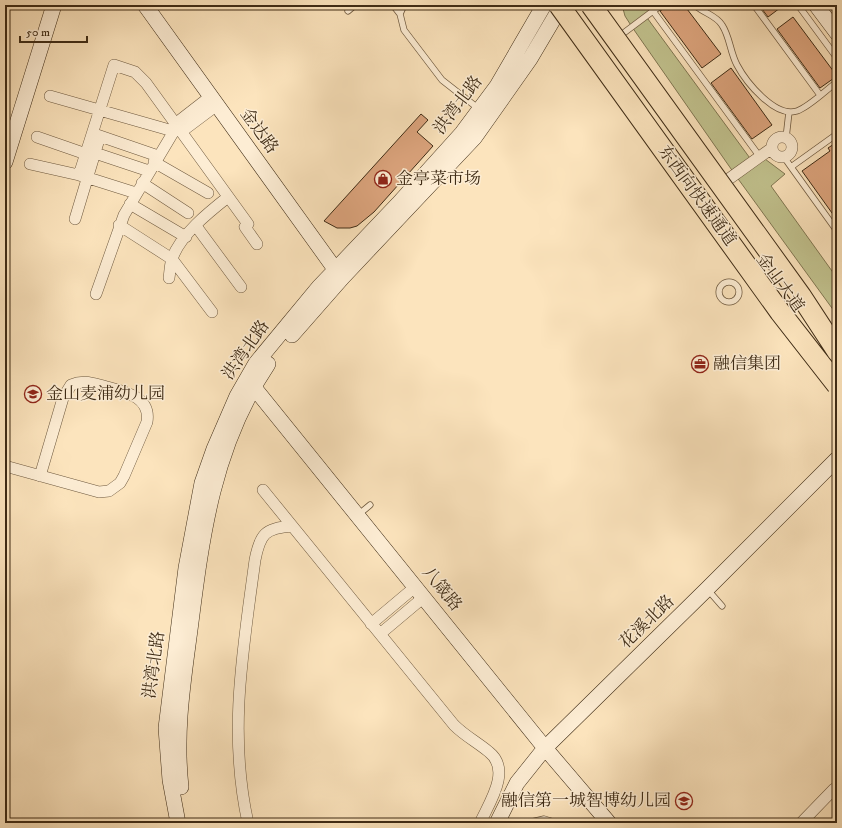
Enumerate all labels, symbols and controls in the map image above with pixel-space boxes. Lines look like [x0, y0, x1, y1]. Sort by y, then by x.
scale bar [20, 18, 87, 44]
text: 50 m [26, 25, 50, 40]
street label: 洪湾北路 [429, 71, 487, 139]
street label: 金达路 [235, 104, 283, 158]
street label: 东西向快速通道 [653, 141, 741, 251]
place label: 金亭菜市场 [396, 168, 481, 190]
shop icon: 金亭菜市场 [373, 169, 393, 189]
street label: 金山大道 [751, 249, 809, 317]
street label: 洪湾北路 [217, 316, 275, 384]
place label: 融信集团 [713, 353, 781, 375]
office icon: 融信集团 [690, 354, 710, 374]
place label: 金山麦浦幼儿园 [46, 383, 165, 405]
school or university icon: 金山麦浦幼儿园 [23, 384, 43, 404]
street label: 八箴路 [417, 562, 467, 616]
street label: 花溪北路 [615, 590, 679, 654]
street label: 洪湾北路 [138, 630, 170, 700]
place label: 融信第一城智博幼儿园 [501, 790, 671, 812]
school or university icon: 融信第一城智博幼儿园 [674, 791, 694, 811]

